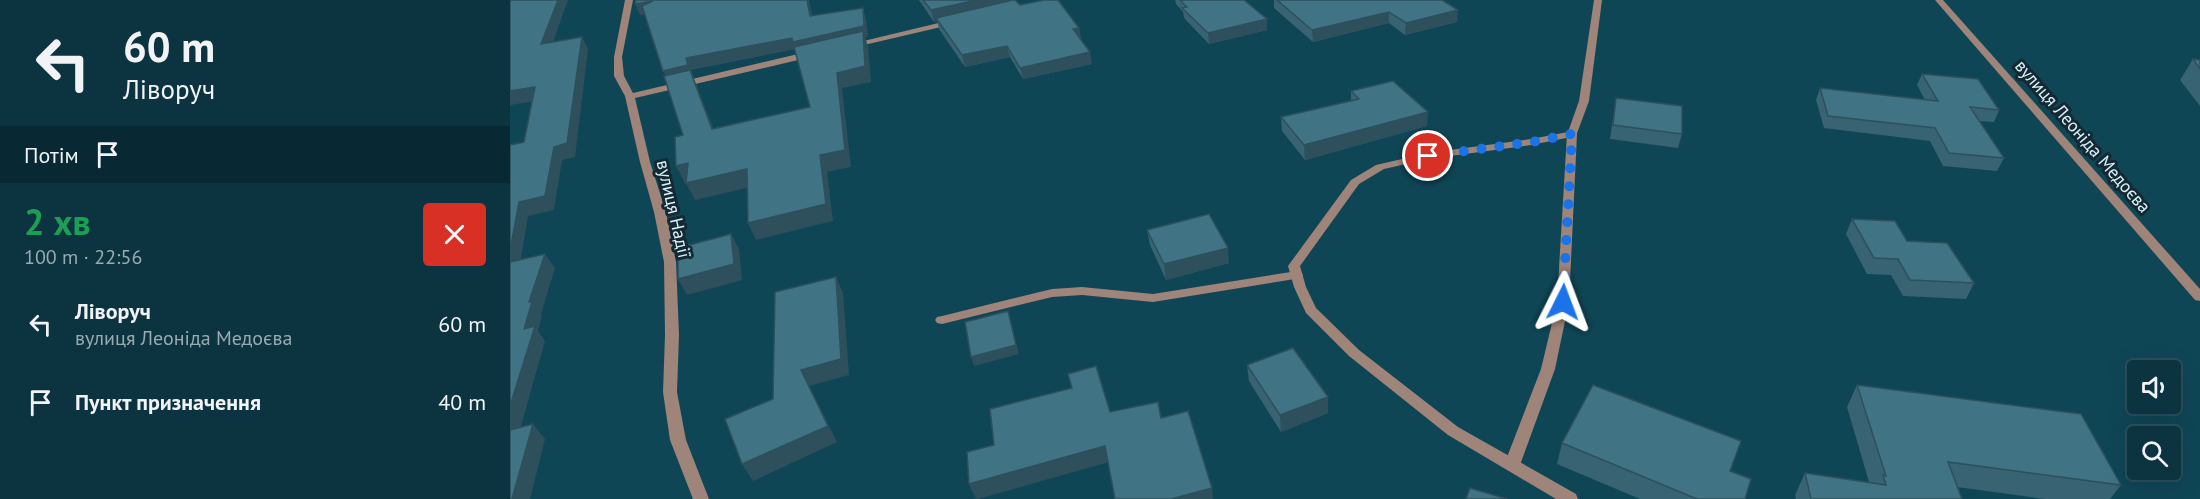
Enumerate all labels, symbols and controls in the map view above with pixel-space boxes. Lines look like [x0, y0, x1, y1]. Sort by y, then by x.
text: 60 m [123, 19, 215, 74]
icon: left [24, 24, 102, 102]
street label: вулиця Леоніда Медоєва [2010, 55, 2156, 217]
text: Ліворуч [123, 72, 215, 106]
pin [1402, 130, 1453, 181]
icon: arrive [91, 138, 124, 171]
icon: arrive [1411, 139, 1444, 172]
text: Потім [24, 141, 79, 169]
street label: вулиця Надії [652, 158, 696, 260]
text: 2 хв [24, 198, 91, 245]
button: close [423, 203, 486, 266]
text: 100 m · 22:56 [24, 244, 142, 270]
position arrow [1531, 270, 1595, 334]
text: Ліворуч [75, 297, 151, 325]
icon: left [24, 308, 57, 341]
text: 60 m [438, 310, 486, 338]
text: вулиця Леоніда Медоєва [75, 325, 292, 351]
map controls [2127, 360, 2181, 480]
button: sound [2127, 360, 2181, 414]
icon: arrive [24, 386, 57, 419]
text: Пункт призначення [75, 388, 261, 416]
text: 40 m [438, 388, 486, 416]
button: search [2127, 426, 2181, 480]

